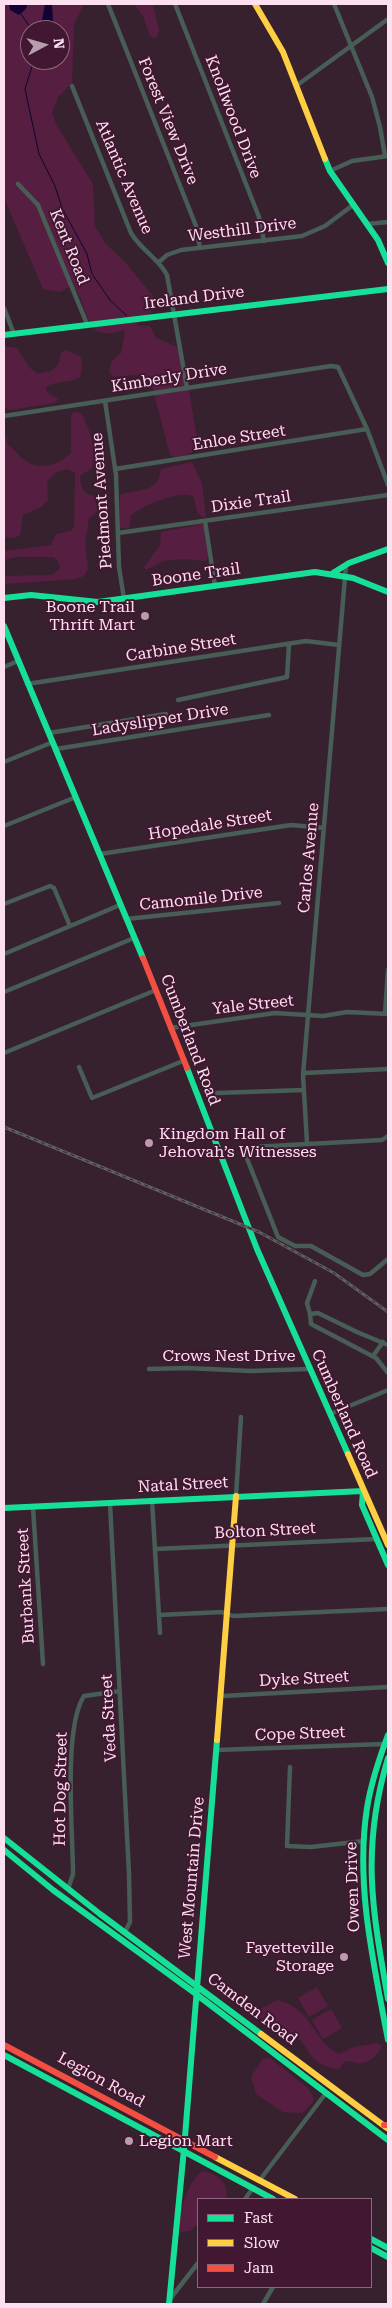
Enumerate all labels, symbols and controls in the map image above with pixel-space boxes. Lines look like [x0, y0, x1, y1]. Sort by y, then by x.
north arrow [20, 20, 70, 70]
text: N [50, 37, 67, 50]
street label: Knollwood Drive [201, 53, 265, 181]
street label: Forest View Drive [134, 55, 202, 187]
street label: Atlantic Avenue [91, 117, 157, 237]
street label: Kent Road [45, 206, 93, 288]
street label: Westhill Drive [187, 214, 297, 246]
street label: Ireland Drive [143, 282, 245, 314]
street label: Kimberly Drive [110, 359, 228, 397]
street label: Enloe Street [191, 421, 287, 455]
street label: Piedmont Avenue [88, 432, 116, 570]
street label: Dixie Trail [210, 487, 292, 517]
street label: Boone Trail [150, 559, 242, 591]
place label: Boone Trail Thrift Mart [46, 597, 135, 635]
marker: Boone Trail Thrift Mart [139, 610, 151, 622]
street label: Carbine Street [125, 630, 237, 666]
street label: Ladyslipper Drive [90, 700, 230, 740]
street label: Carlos Avenue [295, 802, 323, 914]
street label: Hopedale Street [147, 806, 273, 844]
street label: Camomile Drive [138, 883, 264, 915]
street label: Cumberland Road [156, 972, 224, 1108]
street label: Yale Street [211, 991, 295, 1019]
place label: Kingdom Hall of Jehovah’s Witnesses [159, 1124, 317, 1162]
marker: Kingdom Hall of Jehovah’s Witnesses [143, 1137, 155, 1149]
street label: Crows Nest Drive [162, 1346, 296, 1366]
street label: Cumberland Road [307, 1347, 381, 1481]
street label: Natal Street [137, 1473, 229, 1497]
street label: Bolton Street [214, 1519, 316, 1543]
street label: Burbank Street [13, 1528, 39, 1644]
street label: Dyke Street [258, 1667, 350, 1691]
street label: Veda Street [97, 1674, 121, 1762]
street label: Cope Street [254, 1723, 346, 1745]
street label: Hot Dog Street [50, 1732, 72, 1846]
street label: West Mountain Drive [175, 1796, 209, 1960]
street label: Owen Drive [342, 1841, 364, 1933]
place label: Fayetteville Storage [245, 1938, 334, 1976]
marker: Fayetteville Storage [338, 1951, 350, 1963]
street label: Camden Road [203, 1969, 301, 2049]
street label: Legion Road [54, 2048, 148, 2112]
place label: Legion Mart [139, 2131, 233, 2151]
marker: Legion Mart [123, 2135, 135, 2147]
legend [197, 2198, 372, 2288]
text: Fast [244, 2209, 273, 2227]
text: Slow [244, 2234, 279, 2252]
text: Jam [244, 2259, 274, 2277]

